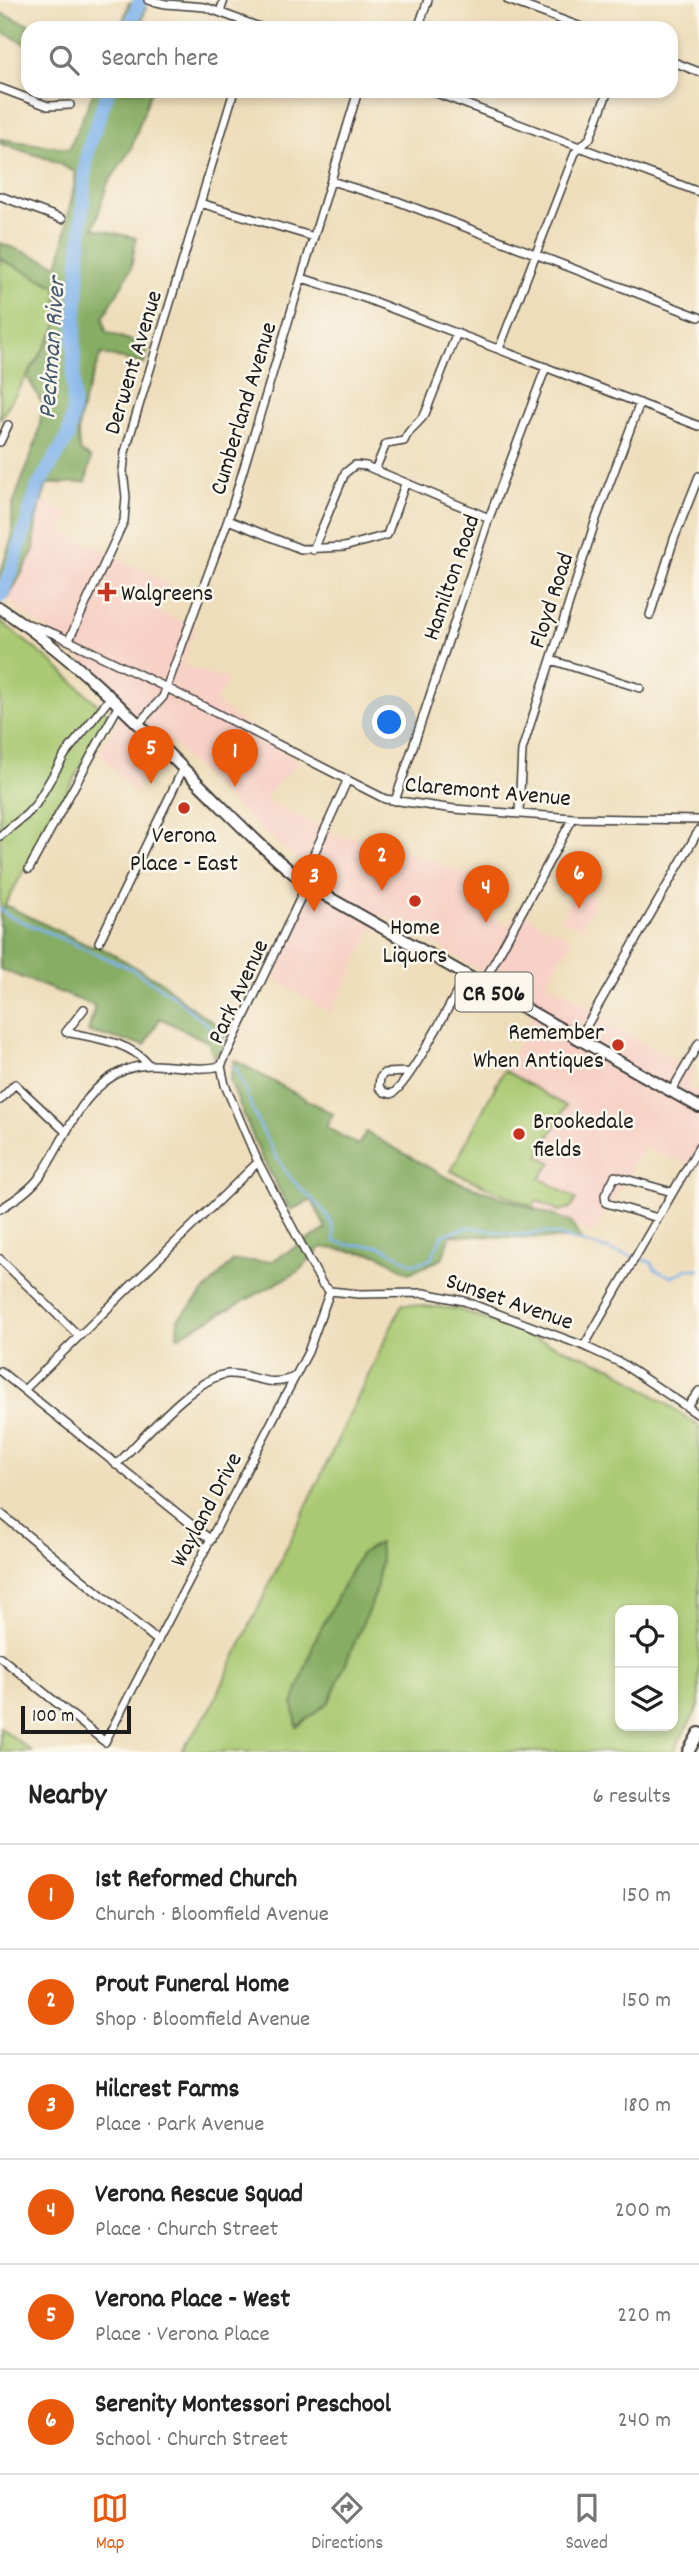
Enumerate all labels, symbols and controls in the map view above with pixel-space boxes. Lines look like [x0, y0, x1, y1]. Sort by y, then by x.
search box [21, 21, 678, 98]
icon: search [45, 41, 83, 79]
text: Search here [101, 41, 219, 78]
water label: Peckman River [30, 273, 77, 420]
street label: Derwent Avenue [97, 287, 173, 439]
street label: Cumberland Avenue [202, 318, 287, 499]
street label: Hamilton Road [415, 510, 490, 646]
street label: Floyd Road [521, 549, 584, 653]
place label: Walgreens [121, 578, 213, 612]
marker: Walgreens [99, 584, 115, 600]
your location [372, 705, 406, 739]
pin: 5 [128, 726, 174, 784]
pin: 1 [212, 729, 258, 787]
street label: Claremont Avenue [403, 769, 572, 817]
marker: Verona Place - East [176, 800, 192, 816]
place label: Verona Place - East [130, 820, 238, 882]
pin: 2 [359, 833, 405, 891]
pin: 6 [556, 851, 602, 909]
pin: 3 [291, 854, 337, 912]
pin: 4 [463, 865, 509, 923]
marker: Home Liquors [407, 893, 423, 909]
place label: Home Liquors [383, 912, 447, 974]
street label: Park Avenue [201, 934, 279, 1050]
road number: CR 506 [456, 973, 532, 1012]
place label: Remember When Antiques [473, 1017, 604, 1079]
marker: Remember When Antiques [610, 1037, 626, 1053]
place label: Brookedale fields [533, 1106, 634, 1168]
marker: Brookedale fields [511, 1126, 527, 1142]
street label: Sunset Avenue [441, 1265, 577, 1341]
street label: Wayland Drive [163, 1447, 252, 1574]
map controls [615, 1605, 678, 1731]
button: locate [615, 1605, 678, 1668]
button: layers [615, 1668, 678, 1731]
scale bar [21, 1703, 131, 1735]
text: 100 m [32, 1704, 74, 1731]
text: Nearby [28, 1776, 106, 1819]
text: 6 results [593, 1781, 671, 1814]
text: 1st Reformed Church [95, 1862, 297, 1899]
text: 1 [48, 1880, 54, 1913]
text: 150 m [622, 1880, 671, 1913]
text: Church · Bloomfield Avenue [95, 1899, 329, 1932]
text: Prout Funeral Home [95, 1967, 289, 2004]
text: 2 [46, 1985, 56, 2018]
text: 150 m [622, 1985, 671, 2018]
text: Shop · Bloomfield Avenue [95, 2004, 310, 2037]
text: Hilcrest Farms [95, 2072, 240, 2109]
text: 3 [46, 2090, 56, 2123]
text: 180 m [623, 2090, 671, 2123]
text: Place · Park Avenue [95, 2109, 264, 2142]
text: Verona Rescue Squad [95, 2177, 303, 2214]
text: 4 [46, 2195, 56, 2228]
text: 200 m [615, 2195, 671, 2228]
text: Place · Church Street [95, 2214, 278, 2247]
text: Verona Place - West [95, 2282, 290, 2319]
text: 5 [46, 2300, 56, 2333]
text: 220 m [617, 2300, 671, 2333]
text: Place · Verona Place [95, 2319, 270, 2352]
text: Serenity Montessori Preschool [95, 2387, 391, 2424]
text: 6 [45, 2405, 57, 2438]
text: 240 m [618, 2405, 671, 2438]
text: School · Church Street [95, 2424, 288, 2457]
tab: Map [91, 2489, 129, 2558]
tab: Directions [311, 2489, 383, 2558]
tab: Saved [565, 2489, 608, 2558]

